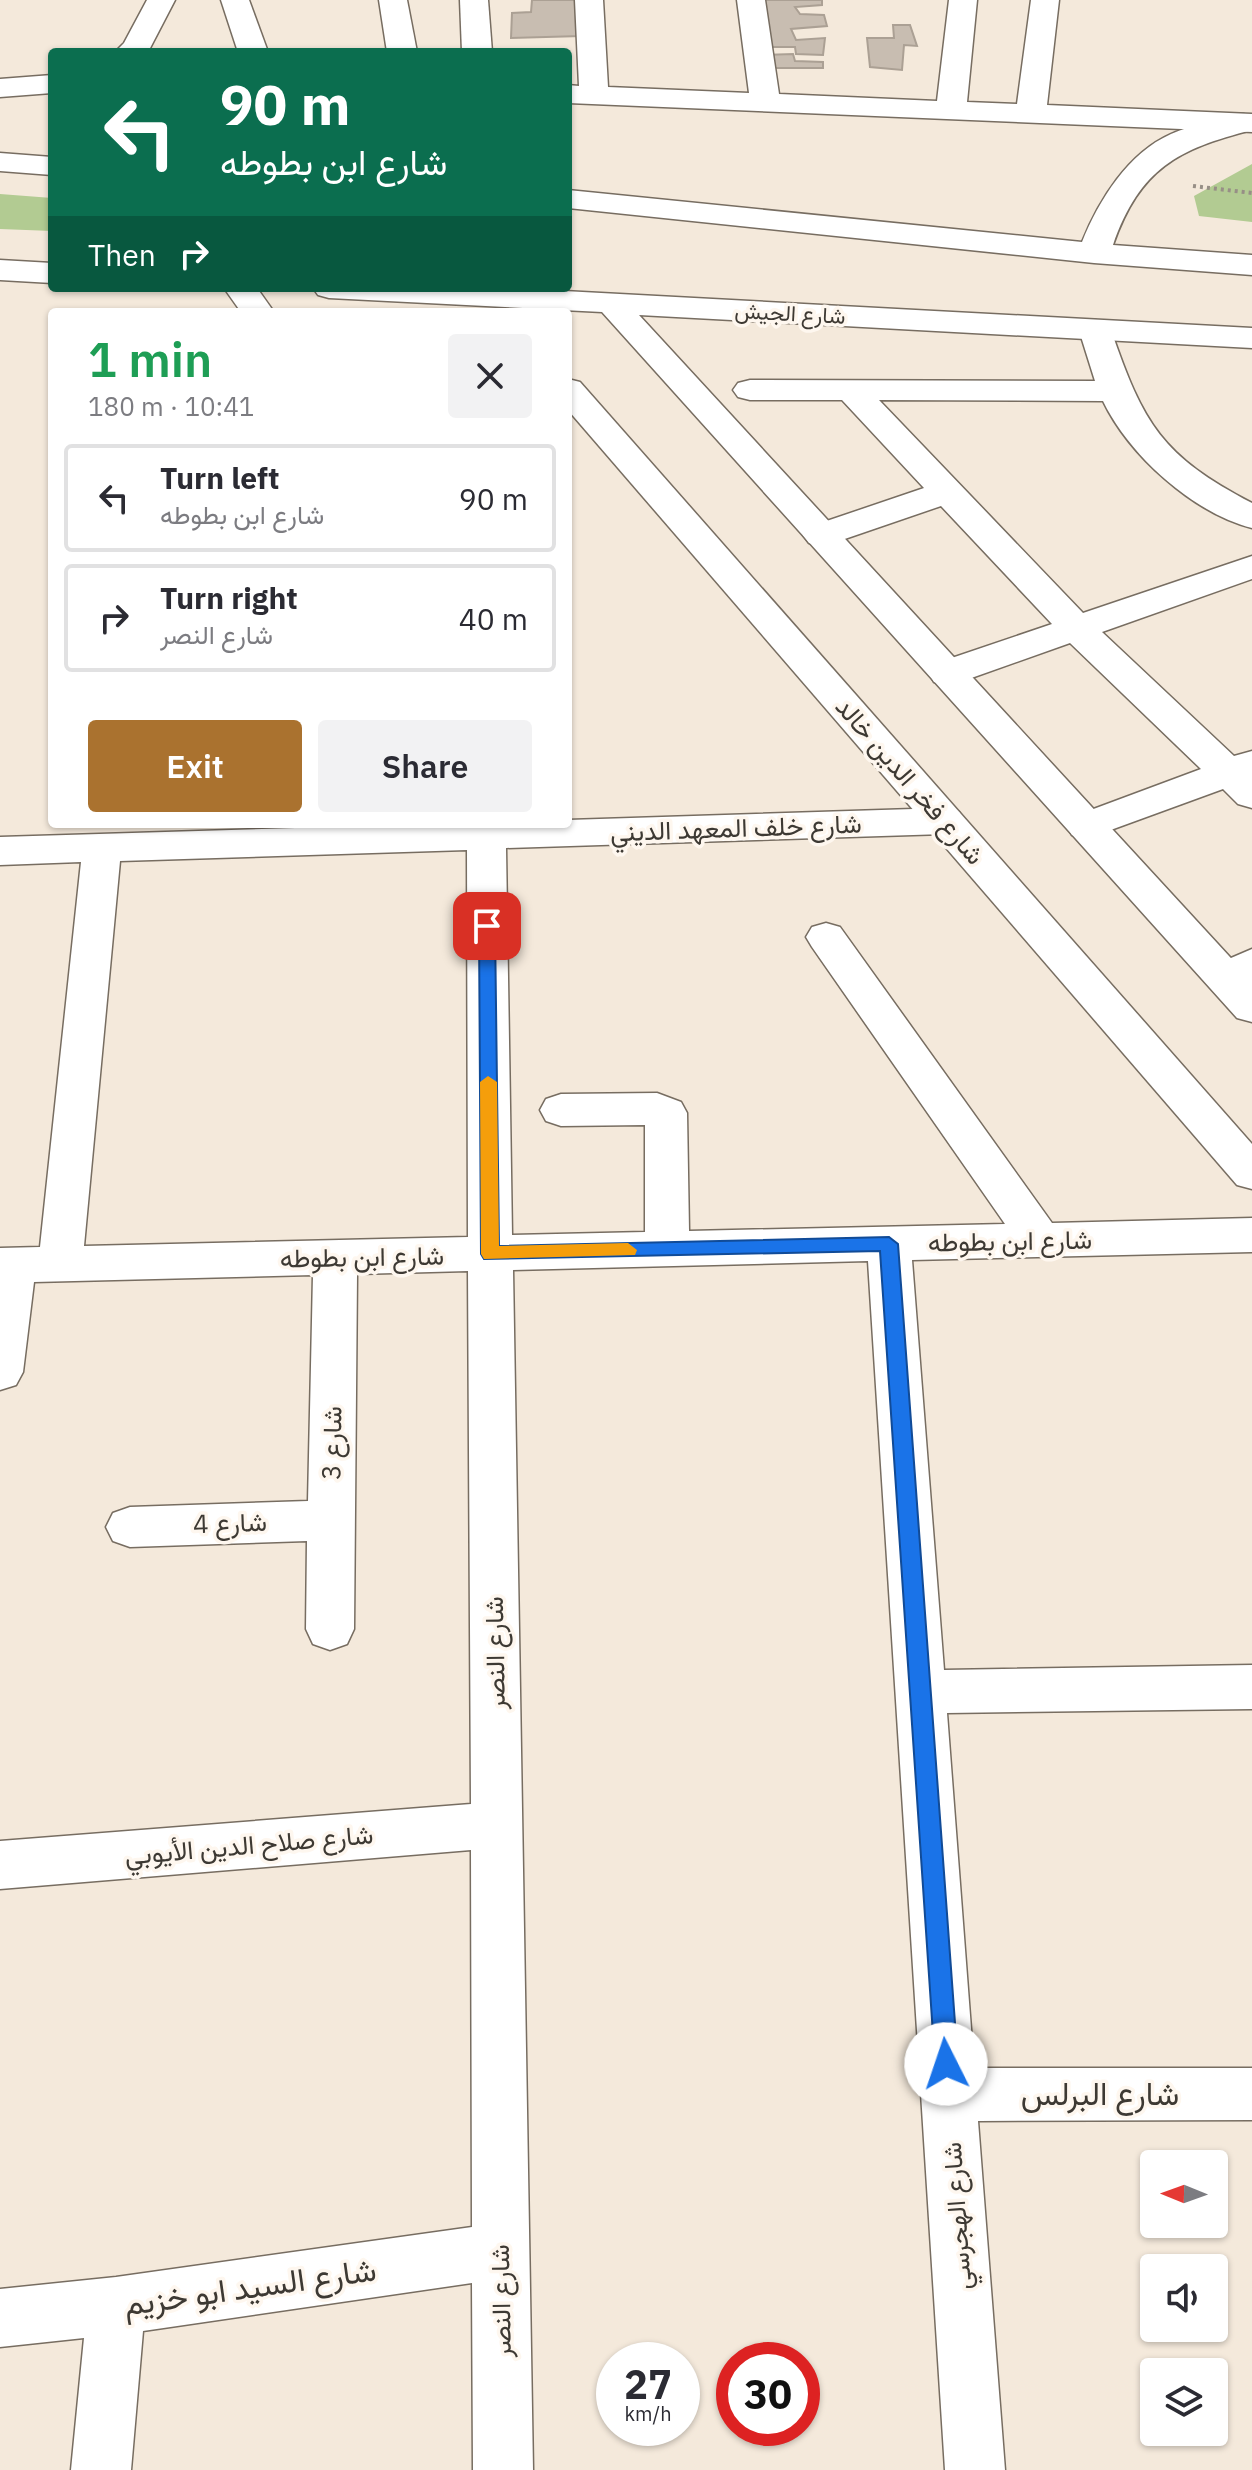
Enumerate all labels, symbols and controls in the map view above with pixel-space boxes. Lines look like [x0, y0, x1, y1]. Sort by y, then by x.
text: 90 m [220, 68, 350, 140]
icon: left [88, 80, 192, 184]
text: شارع ابن بطوطه [220, 138, 447, 185]
icon: right [172, 232, 216, 276]
text: Then [88, 235, 156, 274]
street label: شارع الجيش [734, 295, 846, 331]
text: 1 min [88, 328, 212, 390]
button: close [448, 334, 532, 418]
text: 180 m · 10:41 [88, 389, 254, 423]
text: Turn left [160, 458, 279, 497]
icon: left [92, 476, 136, 520]
text: 90 m [459, 479, 528, 518]
text: شارع ابن بطوطه [160, 497, 324, 531]
text: Turn right [160, 578, 298, 617]
icon: right [92, 596, 136, 640]
text: 40 m [459, 599, 528, 638]
text: شارع النصر [160, 617, 273, 651]
street label: شارع فخر الدين خالد [827, 690, 993, 872]
button: Exit [88, 720, 302, 812]
button: Share [318, 720, 532, 812]
street label: شارع خلف المعهد الديني [610, 806, 863, 853]
pin [453, 892, 521, 960]
icon: arrive [465, 904, 509, 948]
street label: شارع ابن بطوطه [928, 1222, 1092, 1260]
street label: شارع ابن بطوطه [280, 1238, 444, 1276]
street label: شارع 3 [313, 1406, 351, 1480]
street label: شارع 4 [192, 1504, 268, 1542]
street label: شارع النصر [476, 1596, 514, 1711]
street label: شارع صلاح الدين الأيوبي [123, 1816, 375, 1877]
position arrow [904, 2022, 988, 2106]
street label: شارع البرلس [1021, 2072, 1179, 2116]
street label: شارع الهجرسي [934, 2141, 983, 2291]
north arrow [1140, 2150, 1228, 2238]
map controls [1140, 2150, 1228, 2446]
street label: شارع النصر [482, 2244, 520, 2359]
street label: شارع السيد ابو خزيم [121, 2248, 379, 2326]
button: sound [1140, 2254, 1228, 2342]
speed limit sign: 30 [716, 2342, 820, 2446]
text: 27 [624, 2358, 672, 2410]
button: layers [1140, 2358, 1228, 2446]
text: km/h [624, 2400, 672, 2427]

